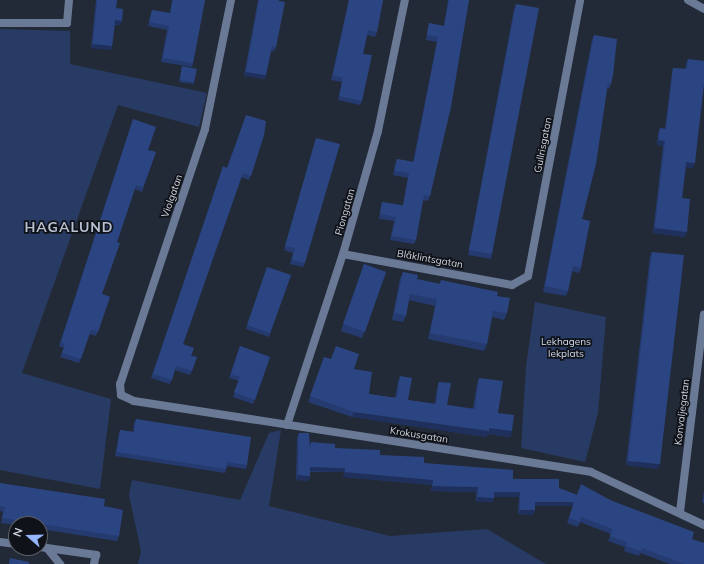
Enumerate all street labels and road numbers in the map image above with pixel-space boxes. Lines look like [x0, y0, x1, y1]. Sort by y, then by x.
street label: Gullrisgatan [532, 116, 554, 174]
street label: Violgatan [159, 173, 185, 219]
street label: Piongatan [333, 187, 357, 237]
street label: Blåklintsgatan [396, 247, 464, 271]
street label: Konvaljegatan [672, 378, 692, 446]
street label: Krokusgatan [389, 424, 449, 446]

